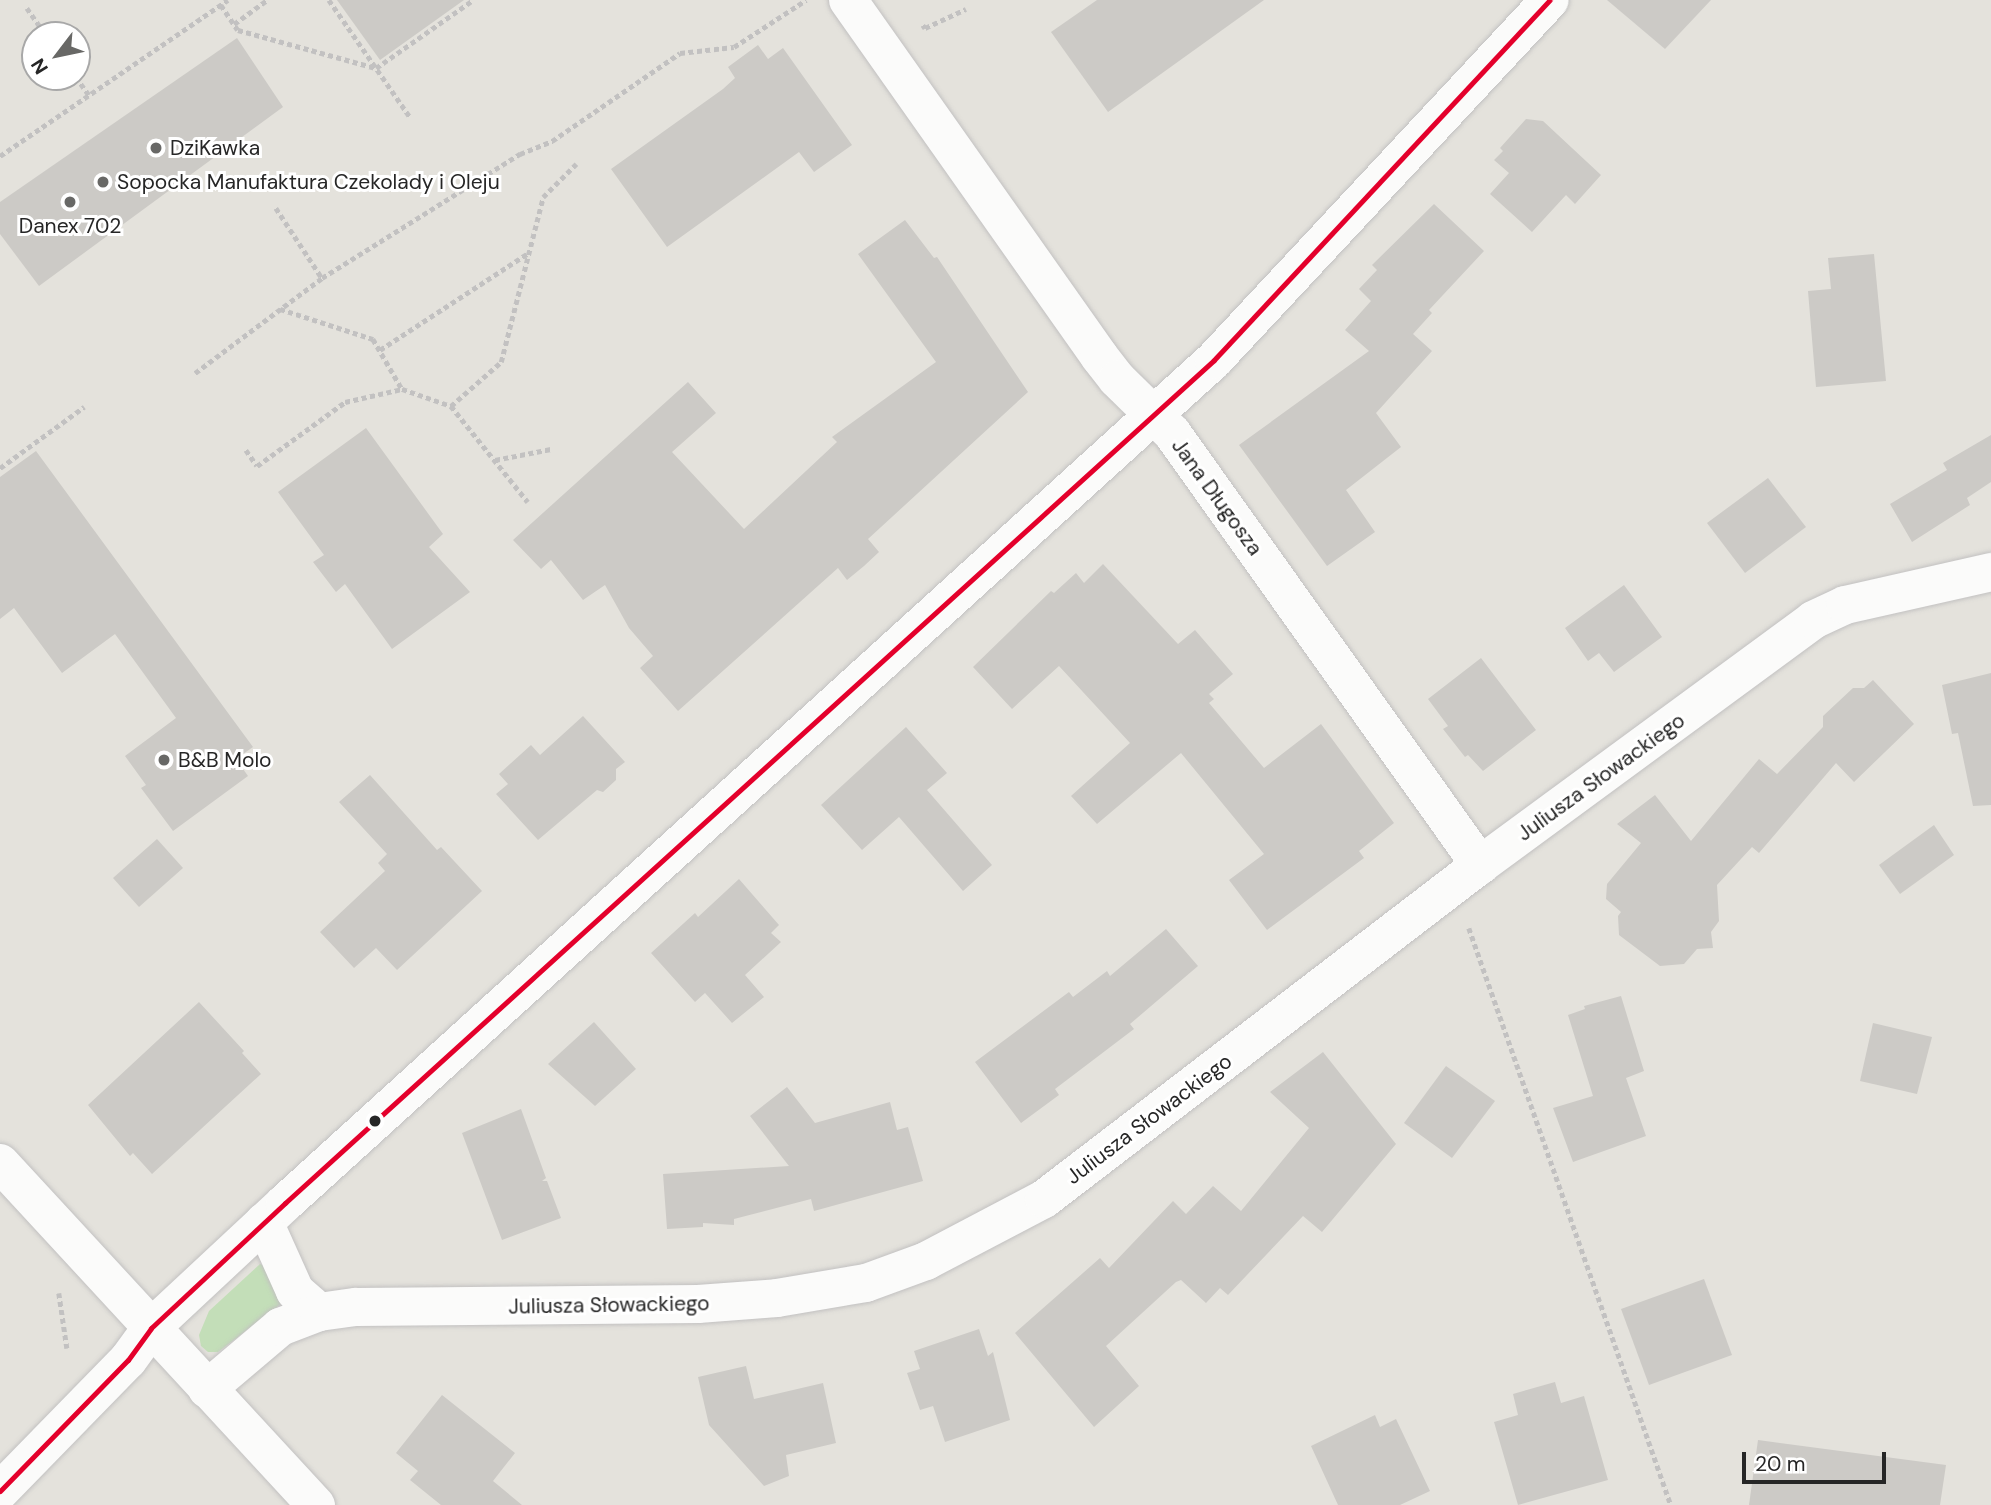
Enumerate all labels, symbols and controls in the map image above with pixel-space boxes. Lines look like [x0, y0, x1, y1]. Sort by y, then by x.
north arrow [21, 21, 91, 91]
text: N [25, 54, 54, 79]
place label: DziKawka [170, 135, 260, 161]
marker: DziKawka [148, 140, 164, 156]
place label: Sopocka Manufaktura Czekolady i Oleju [117, 169, 500, 195]
marker: Sopocka Manufaktura Czekolady i Oleju [95, 174, 111, 190]
marker: Danex 702 [62, 194, 78, 210]
place label: Danex 702 [19, 213, 121, 239]
street label: Jana Długosza [1166, 434, 1268, 560]
street label: Juliusza Słowackiego [1512, 708, 1690, 846]
place label: B&B Molo [178, 747, 272, 773]
marker: B&B Molo [156, 752, 172, 768]
street label: Juliusza Słowackiego [1061, 1048, 1237, 1190]
unlabelled marker [368, 1114, 382, 1128]
street label: Juliusza Słowackiego [508, 1291, 710, 1319]
scale bar [1746, 1438, 1890, 1482]
text: 20 m [1755, 1450, 1806, 1478]

